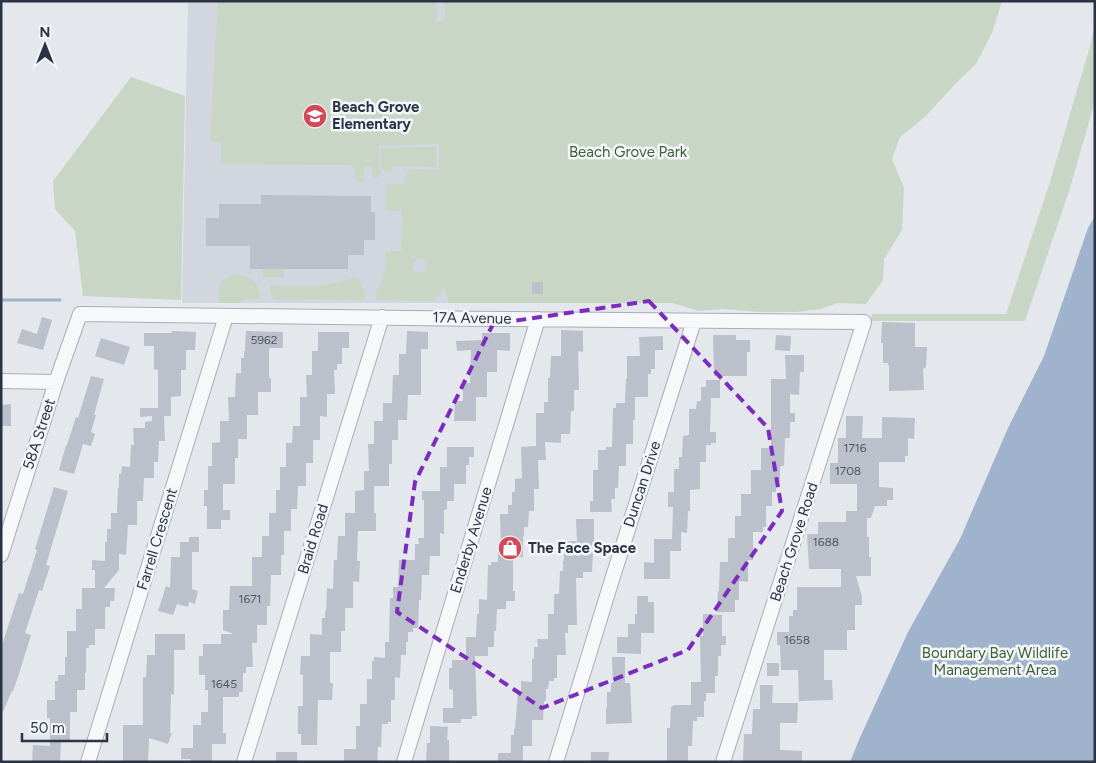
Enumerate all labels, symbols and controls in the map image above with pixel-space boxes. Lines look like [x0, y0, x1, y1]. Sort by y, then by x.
north arrow [20, 20, 70, 70]
text: N [40, 24, 50, 41]
place label: Beach Grove Elementary [332, 98, 420, 133]
school or university icon: Beach Grove Elementary [302, 103, 328, 129]
park label: Beach Grove Park [569, 143, 688, 161]
street label: 17A Avenue [432, 308, 512, 328]
house number: 5962 [250, 333, 278, 347]
street label: 58A Street [19, 396, 59, 472]
street label: Duncan Drive [620, 439, 664, 529]
house number: 1716 [843, 441, 867, 455]
house number: 1708 [835, 464, 861, 478]
street label: Beach Grove Road [766, 480, 822, 604]
street label: Farrell Crescent [133, 485, 181, 592]
street label: Enderby Avenue [446, 485, 496, 595]
street label: Braid Road [294, 502, 332, 576]
shop icon: The Face Space [497, 535, 523, 561]
house number: 1688 [813, 535, 839, 549]
place label: The Face Space [528, 539, 637, 557]
house number: 1671 [238, 592, 262, 606]
house number: 1658 [784, 633, 810, 647]
park label: Boundary Bay Wildlife Management Area [922, 644, 1068, 679]
house number: 1645 [211, 677, 237, 691]
scale bar [22, 710, 108, 742]
text: 50 m [30, 719, 65, 737]

